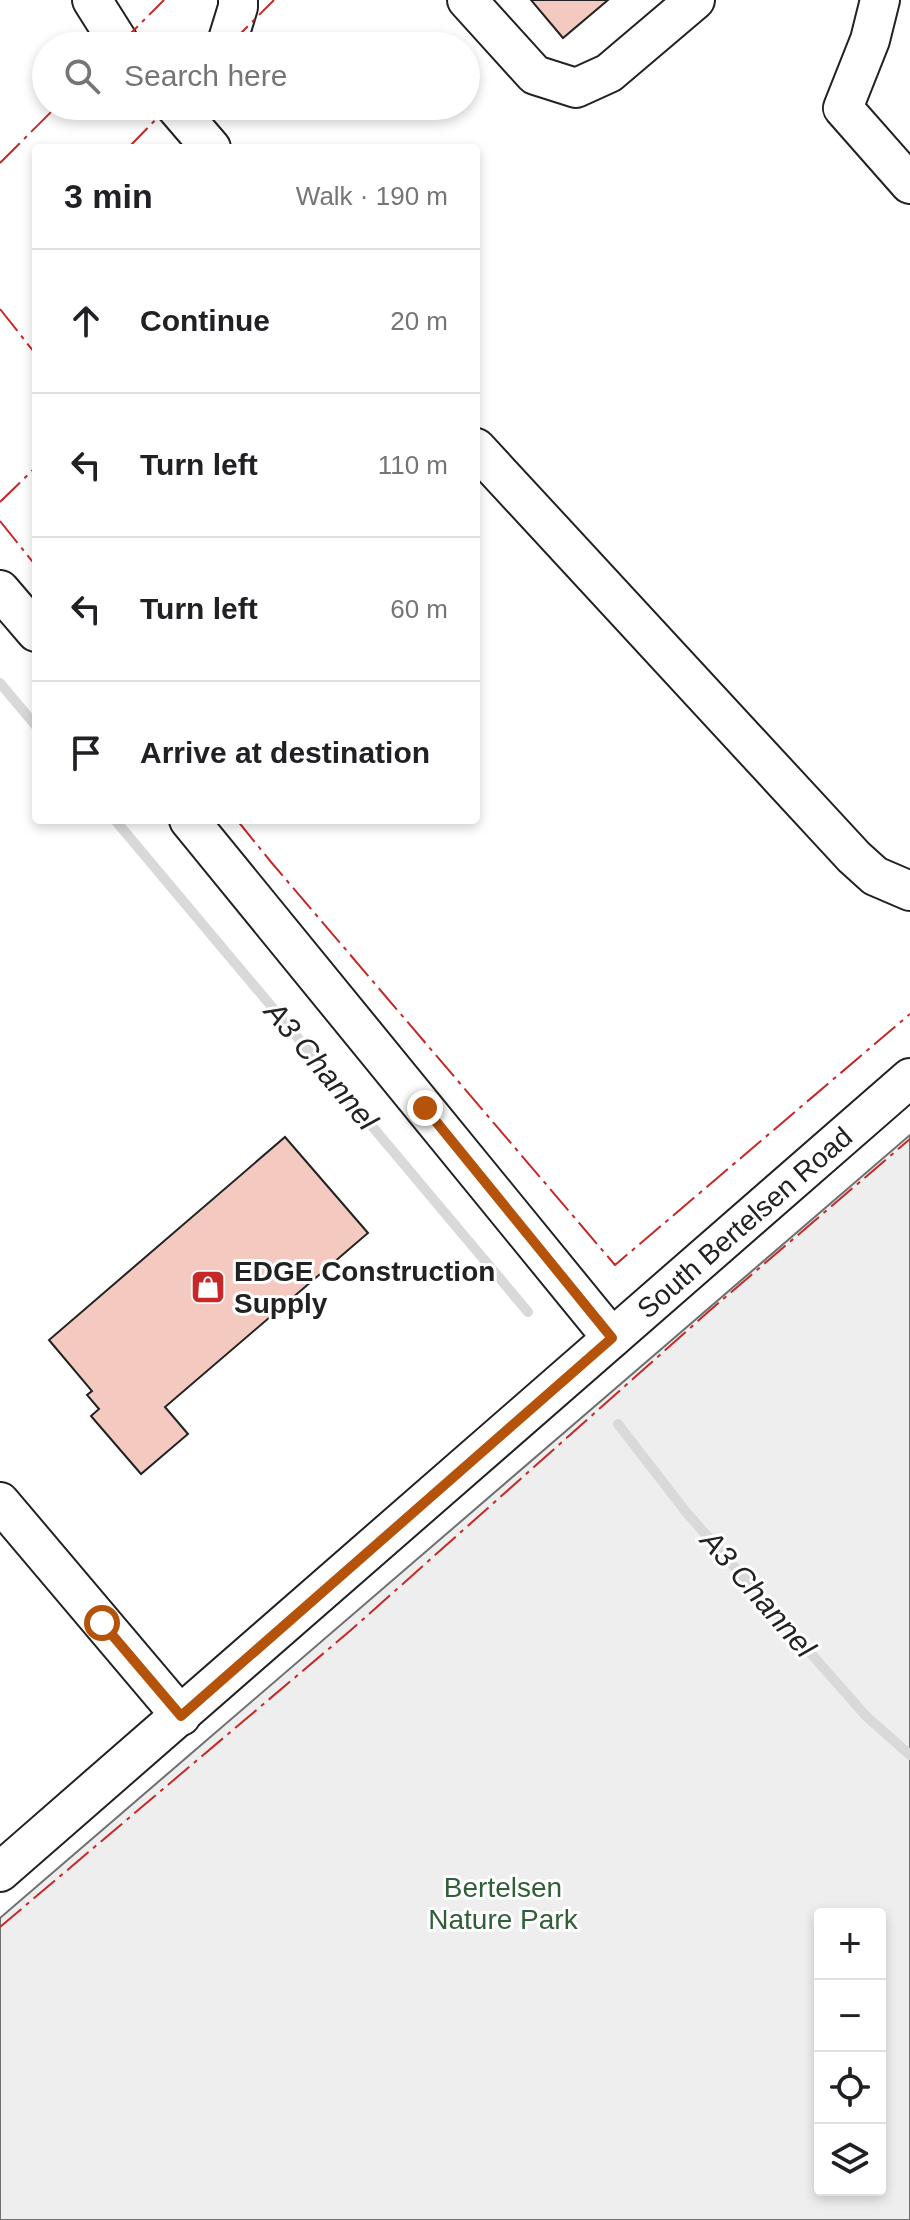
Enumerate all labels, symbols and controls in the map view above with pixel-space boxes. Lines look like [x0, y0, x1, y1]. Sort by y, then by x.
search box [32, 32, 480, 120]
icon: search [60, 54, 104, 98]
text: Search here [124, 59, 287, 92]
text: 3 min [64, 177, 153, 215]
text: Walk · 190 m [296, 181, 448, 211]
icon: ahead [64, 299, 108, 343]
text: Continue [140, 304, 270, 337]
text: 20 m [390, 306, 448, 336]
icon: left [64, 443, 108, 487]
text: Turn left [140, 448, 258, 481]
text: 110 m [378, 450, 448, 480]
icon: left [64, 587, 108, 631]
text: Turn left [140, 592, 258, 625]
text: 60 m [390, 594, 448, 624]
icon: arrive [64, 731, 108, 775]
text: Arrive at destination [140, 736, 430, 769]
water label: A3 Channel [257, 993, 385, 1137]
route end [407, 1090, 443, 1126]
street label: South Bertelsen Road [631, 1121, 858, 1325]
place label: EDGE Construction Supply [234, 1256, 495, 1319]
shop icon: EDGE Construction Supply [189, 1268, 227, 1306]
water label: A3 Channel [693, 1522, 823, 1665]
route start [84, 1605, 120, 1641]
park label: Bertelsen Nature Park [428, 1872, 579, 1935]
map controls [814, 1908, 886, 2196]
button: + [814, 1908, 886, 1980]
button: − [814, 1980, 886, 2052]
button: locate [814, 2052, 886, 2124]
button: layers [814, 2124, 886, 2196]

